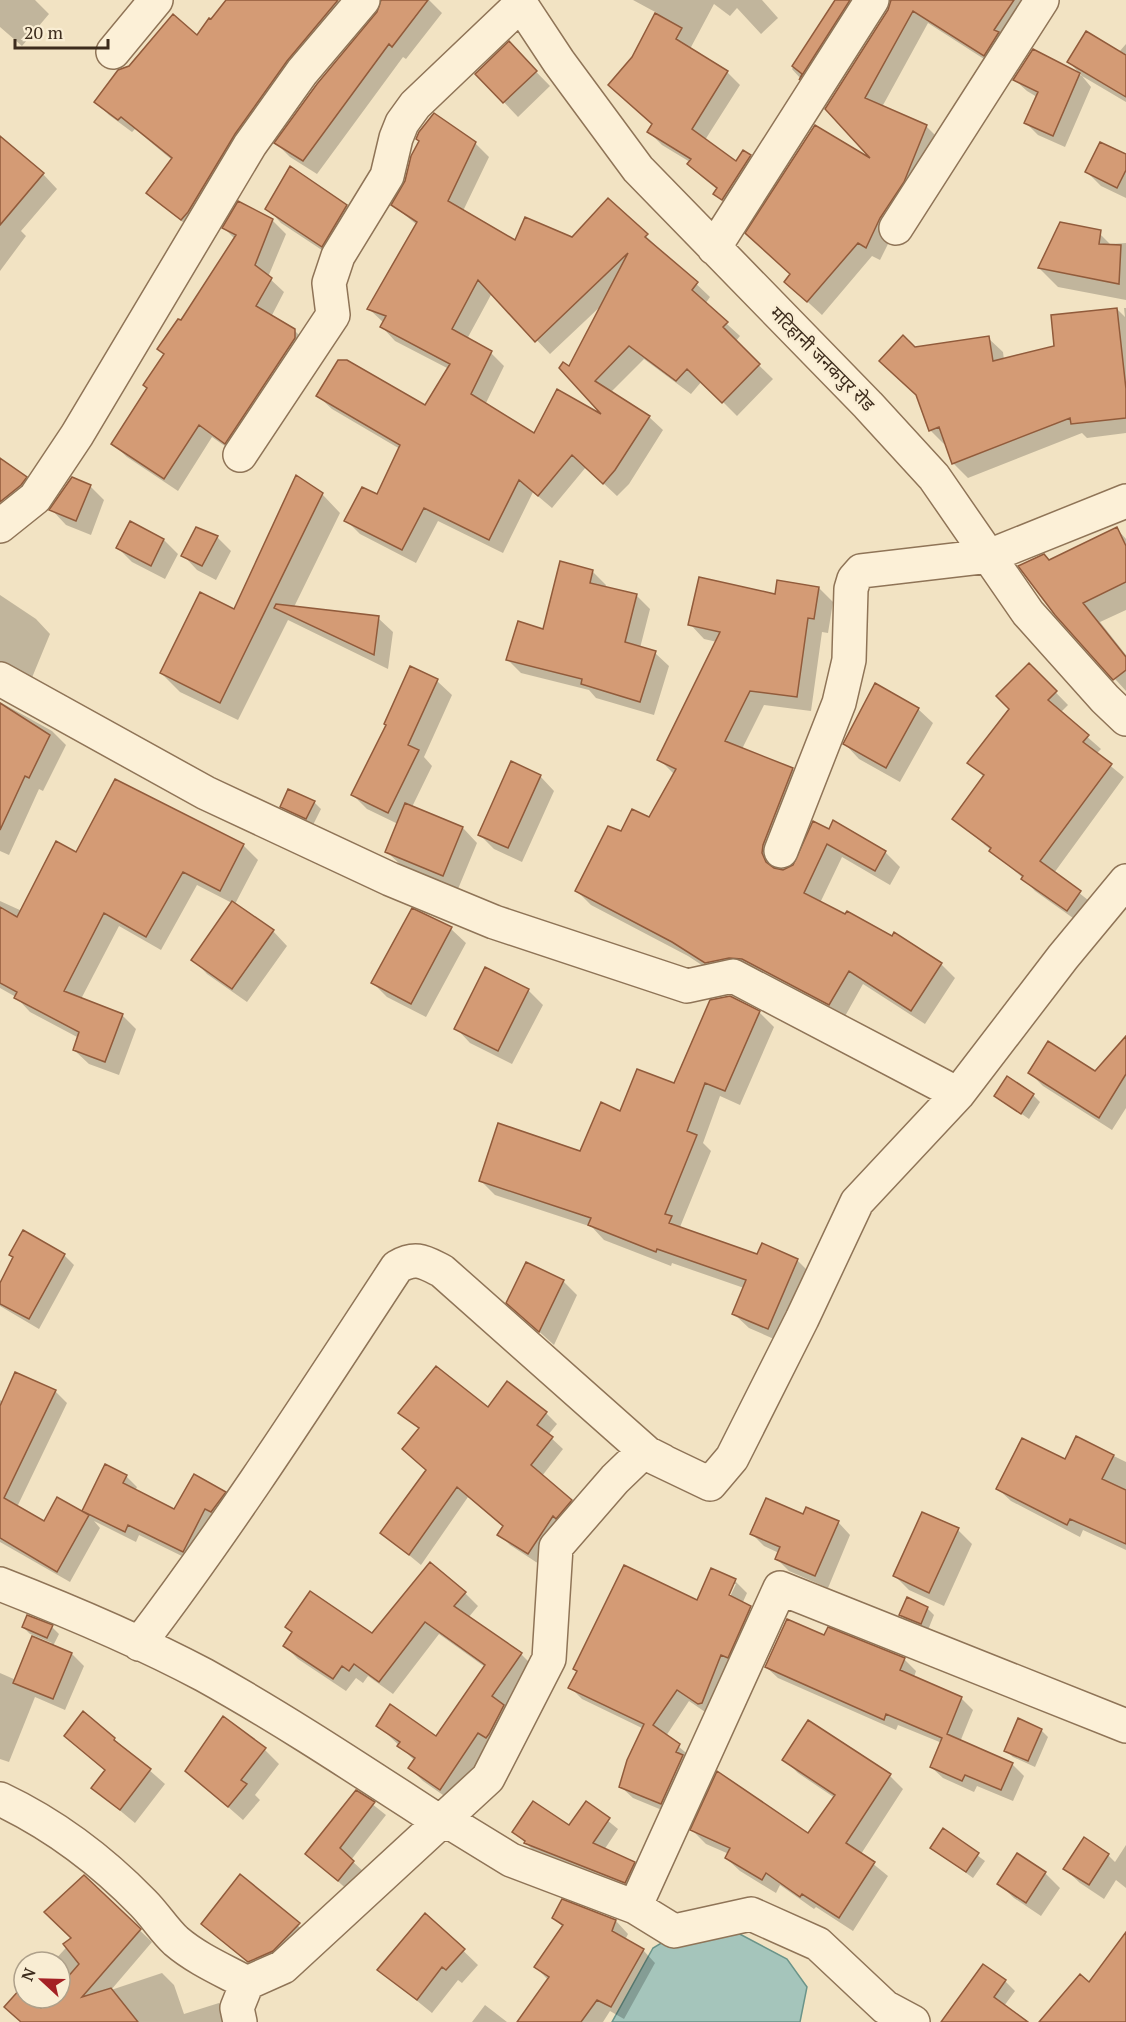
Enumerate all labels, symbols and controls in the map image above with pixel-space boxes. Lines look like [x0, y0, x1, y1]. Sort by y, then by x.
scale bar [15, 12, 108, 50]
text: 20 m [24, 20, 64, 44]
street label: मटिहानी जनकपुर रोड [765, 301, 880, 417]
north arrow [12, 1950, 72, 2010]
text: N [16, 1965, 41, 1984]

